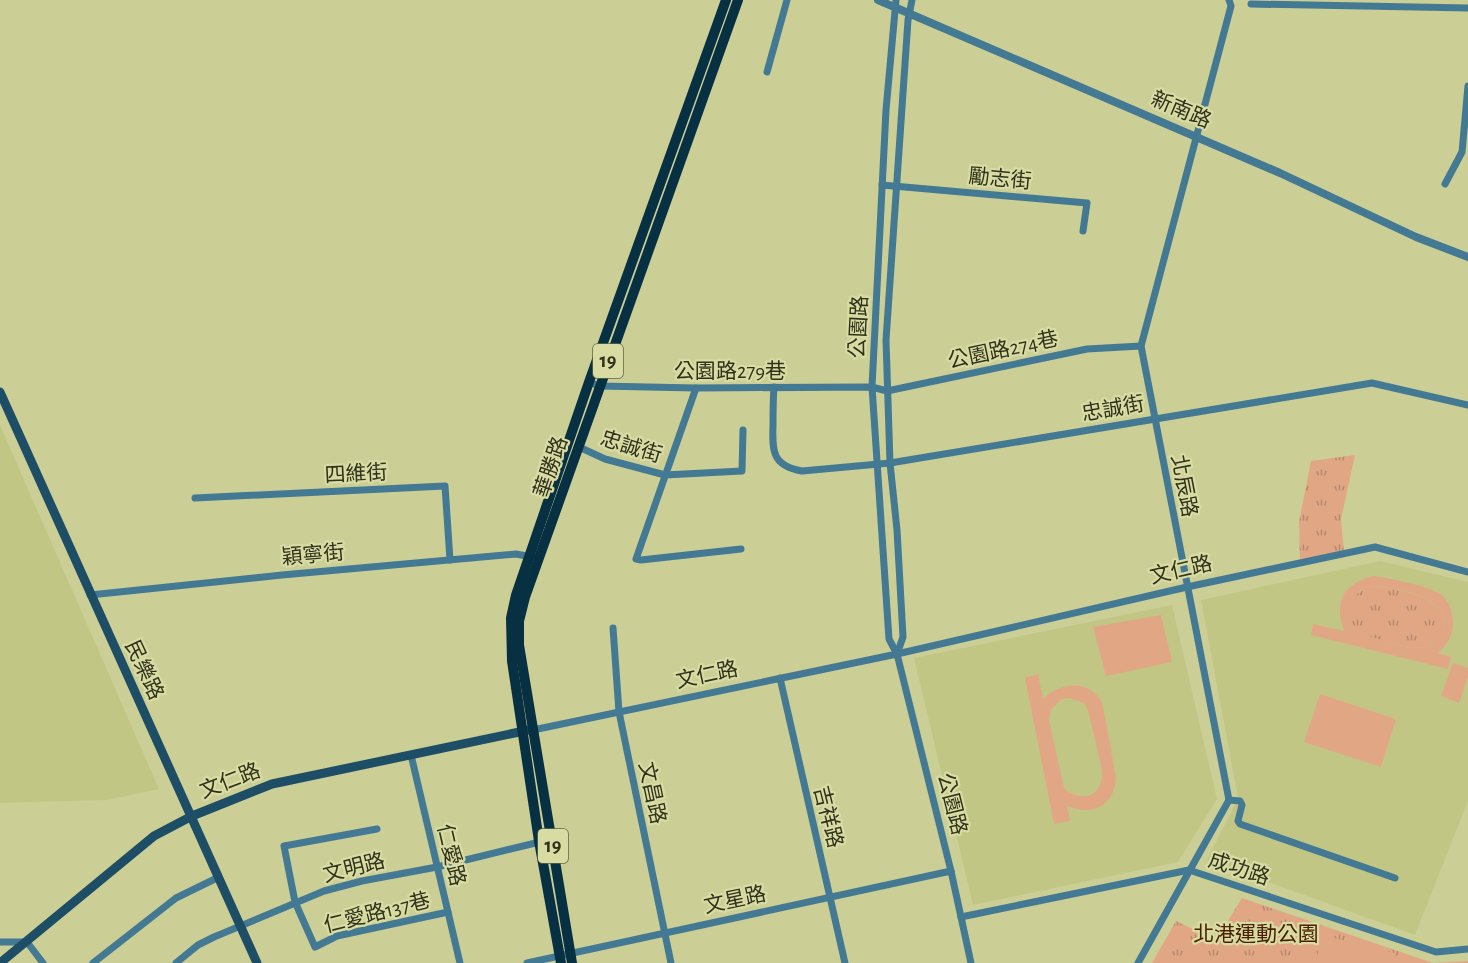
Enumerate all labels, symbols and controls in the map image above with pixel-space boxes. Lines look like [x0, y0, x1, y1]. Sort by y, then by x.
street label: 新南路 [1148, 87, 1214, 132]
street label: 勵志街 [968, 165, 1032, 192]
street label: 公園路 [846, 295, 871, 359]
street label: 公園路274巷 [946, 327, 1060, 372]
road number: 19 [593, 344, 623, 378]
street label: 公園路279巷 [674, 360, 786, 382]
street label: 忠誠街 [1080, 392, 1146, 425]
street label: 忠誠街 [598, 427, 664, 466]
street label: 華勝路 [530, 433, 571, 500]
street label: 北辰路 [1168, 453, 1201, 519]
street label: 四維街 [324, 461, 388, 486]
street label: 穎寧街 [281, 541, 345, 568]
street label: 文仁路 [1148, 552, 1214, 587]
street label: 民樂路 [121, 637, 168, 703]
street label: 文仁路 [674, 657, 740, 692]
street label: 文仁路 [196, 759, 263, 802]
street label: 文昌路 [635, 760, 670, 826]
street label: 公園路 [934, 771, 971, 837]
street label: 吉祥路 [810, 784, 847, 850]
street label: 仁愛路 [434, 822, 469, 888]
road number: 19 [538, 829, 568, 863]
street label: 成功路 [1206, 848, 1273, 889]
street label: 文明路 [321, 849, 387, 886]
street label: 文星路 [702, 882, 768, 917]
street label: 仁愛路137巷 [322, 889, 432, 936]
park label: 北港運動公園 [1193, 923, 1319, 945]

